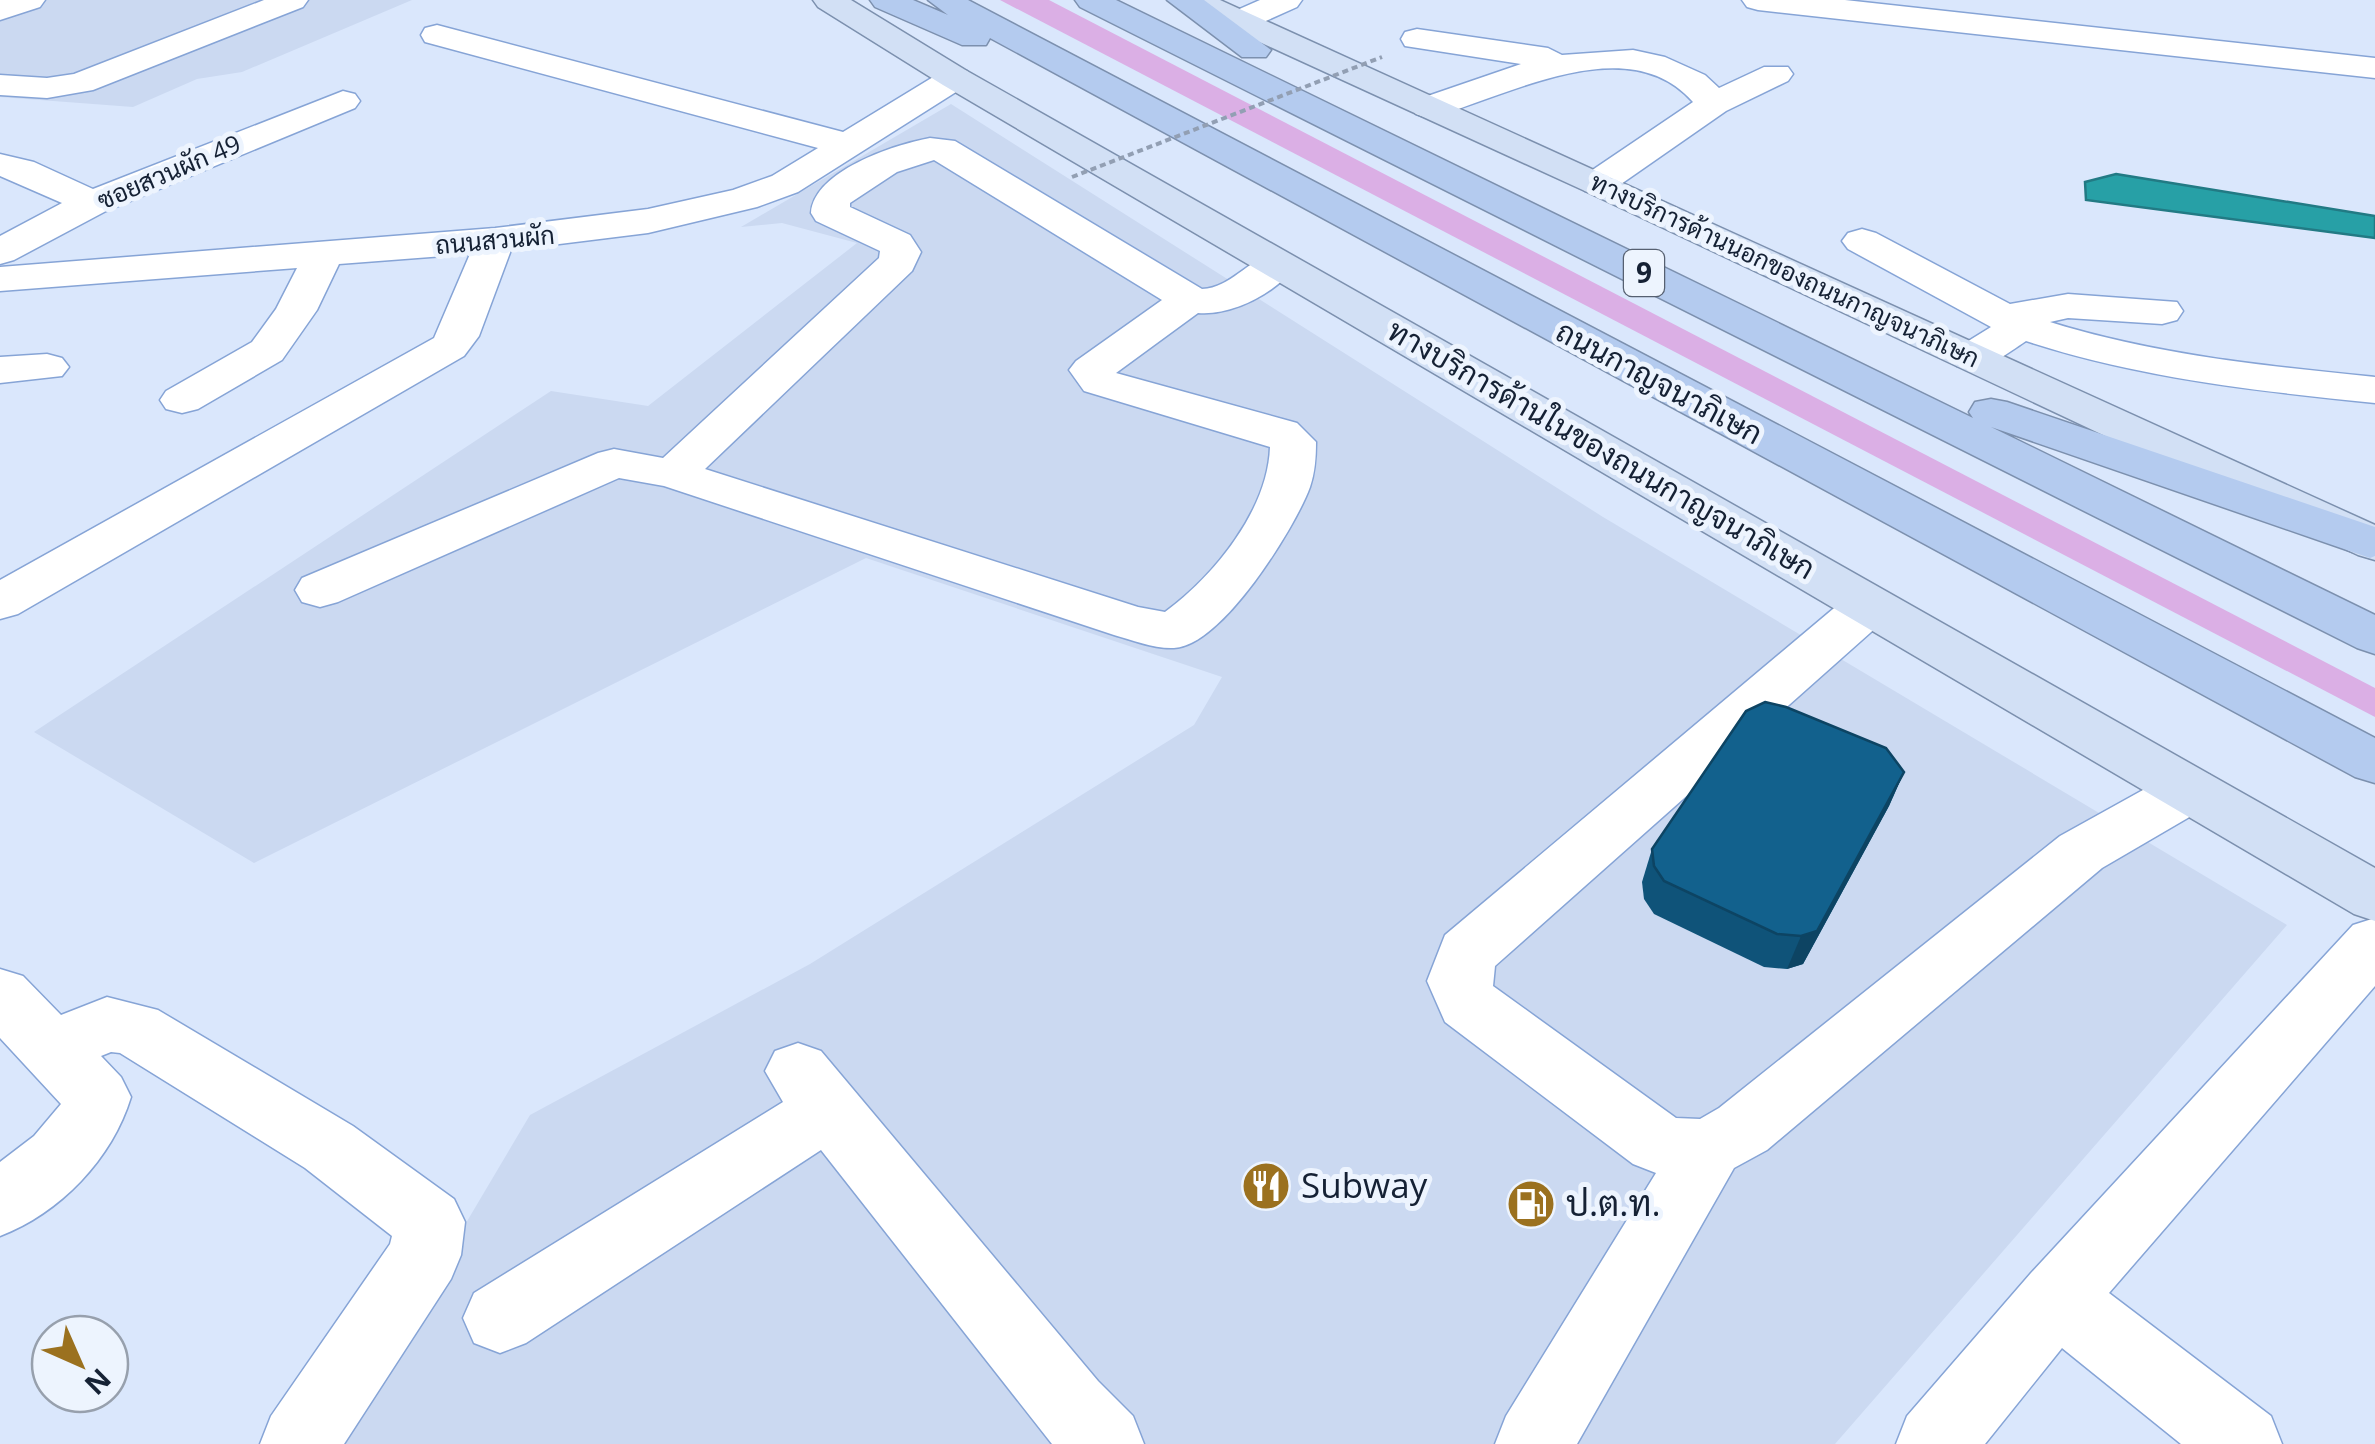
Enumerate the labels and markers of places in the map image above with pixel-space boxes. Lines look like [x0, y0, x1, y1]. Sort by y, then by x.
restaurant icon: Subway [1240, 1160, 1292, 1212]
place label: Subway [1301, 1161, 1428, 1208]
fuel station icon: ป.ต.ท. [1505, 1178, 1557, 1230]
place label: ป.ต.ท. [1566, 1179, 1661, 1226]

